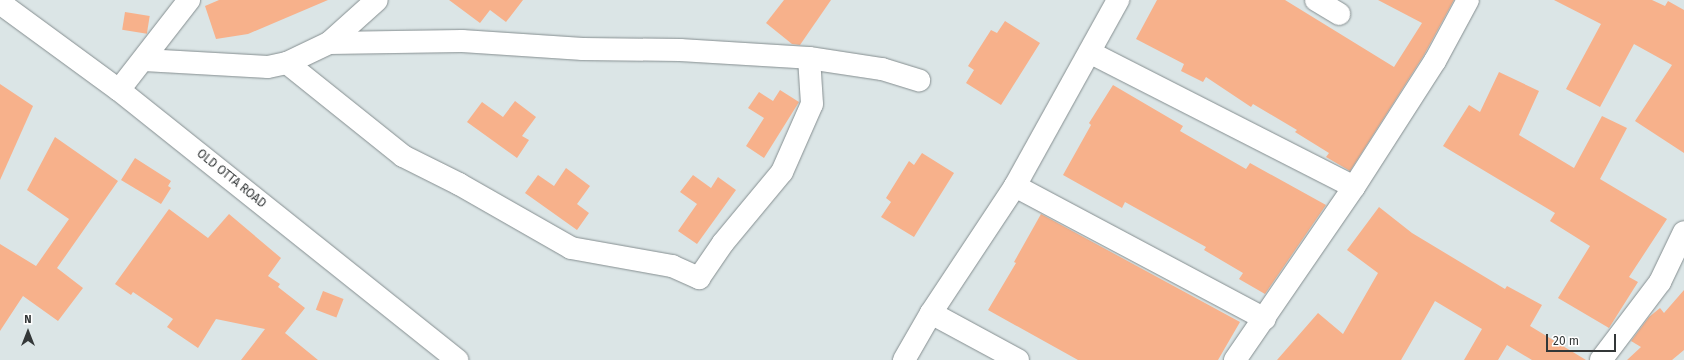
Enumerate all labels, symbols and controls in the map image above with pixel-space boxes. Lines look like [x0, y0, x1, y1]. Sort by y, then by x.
street label: OLD OTTA ROAD [193, 147, 269, 211]
north arrow [8, 312, 48, 352]
text: N [24, 313, 32, 326]
scale bar [1548, 326, 1618, 352]
text: 20 m [1553, 334, 1579, 348]

